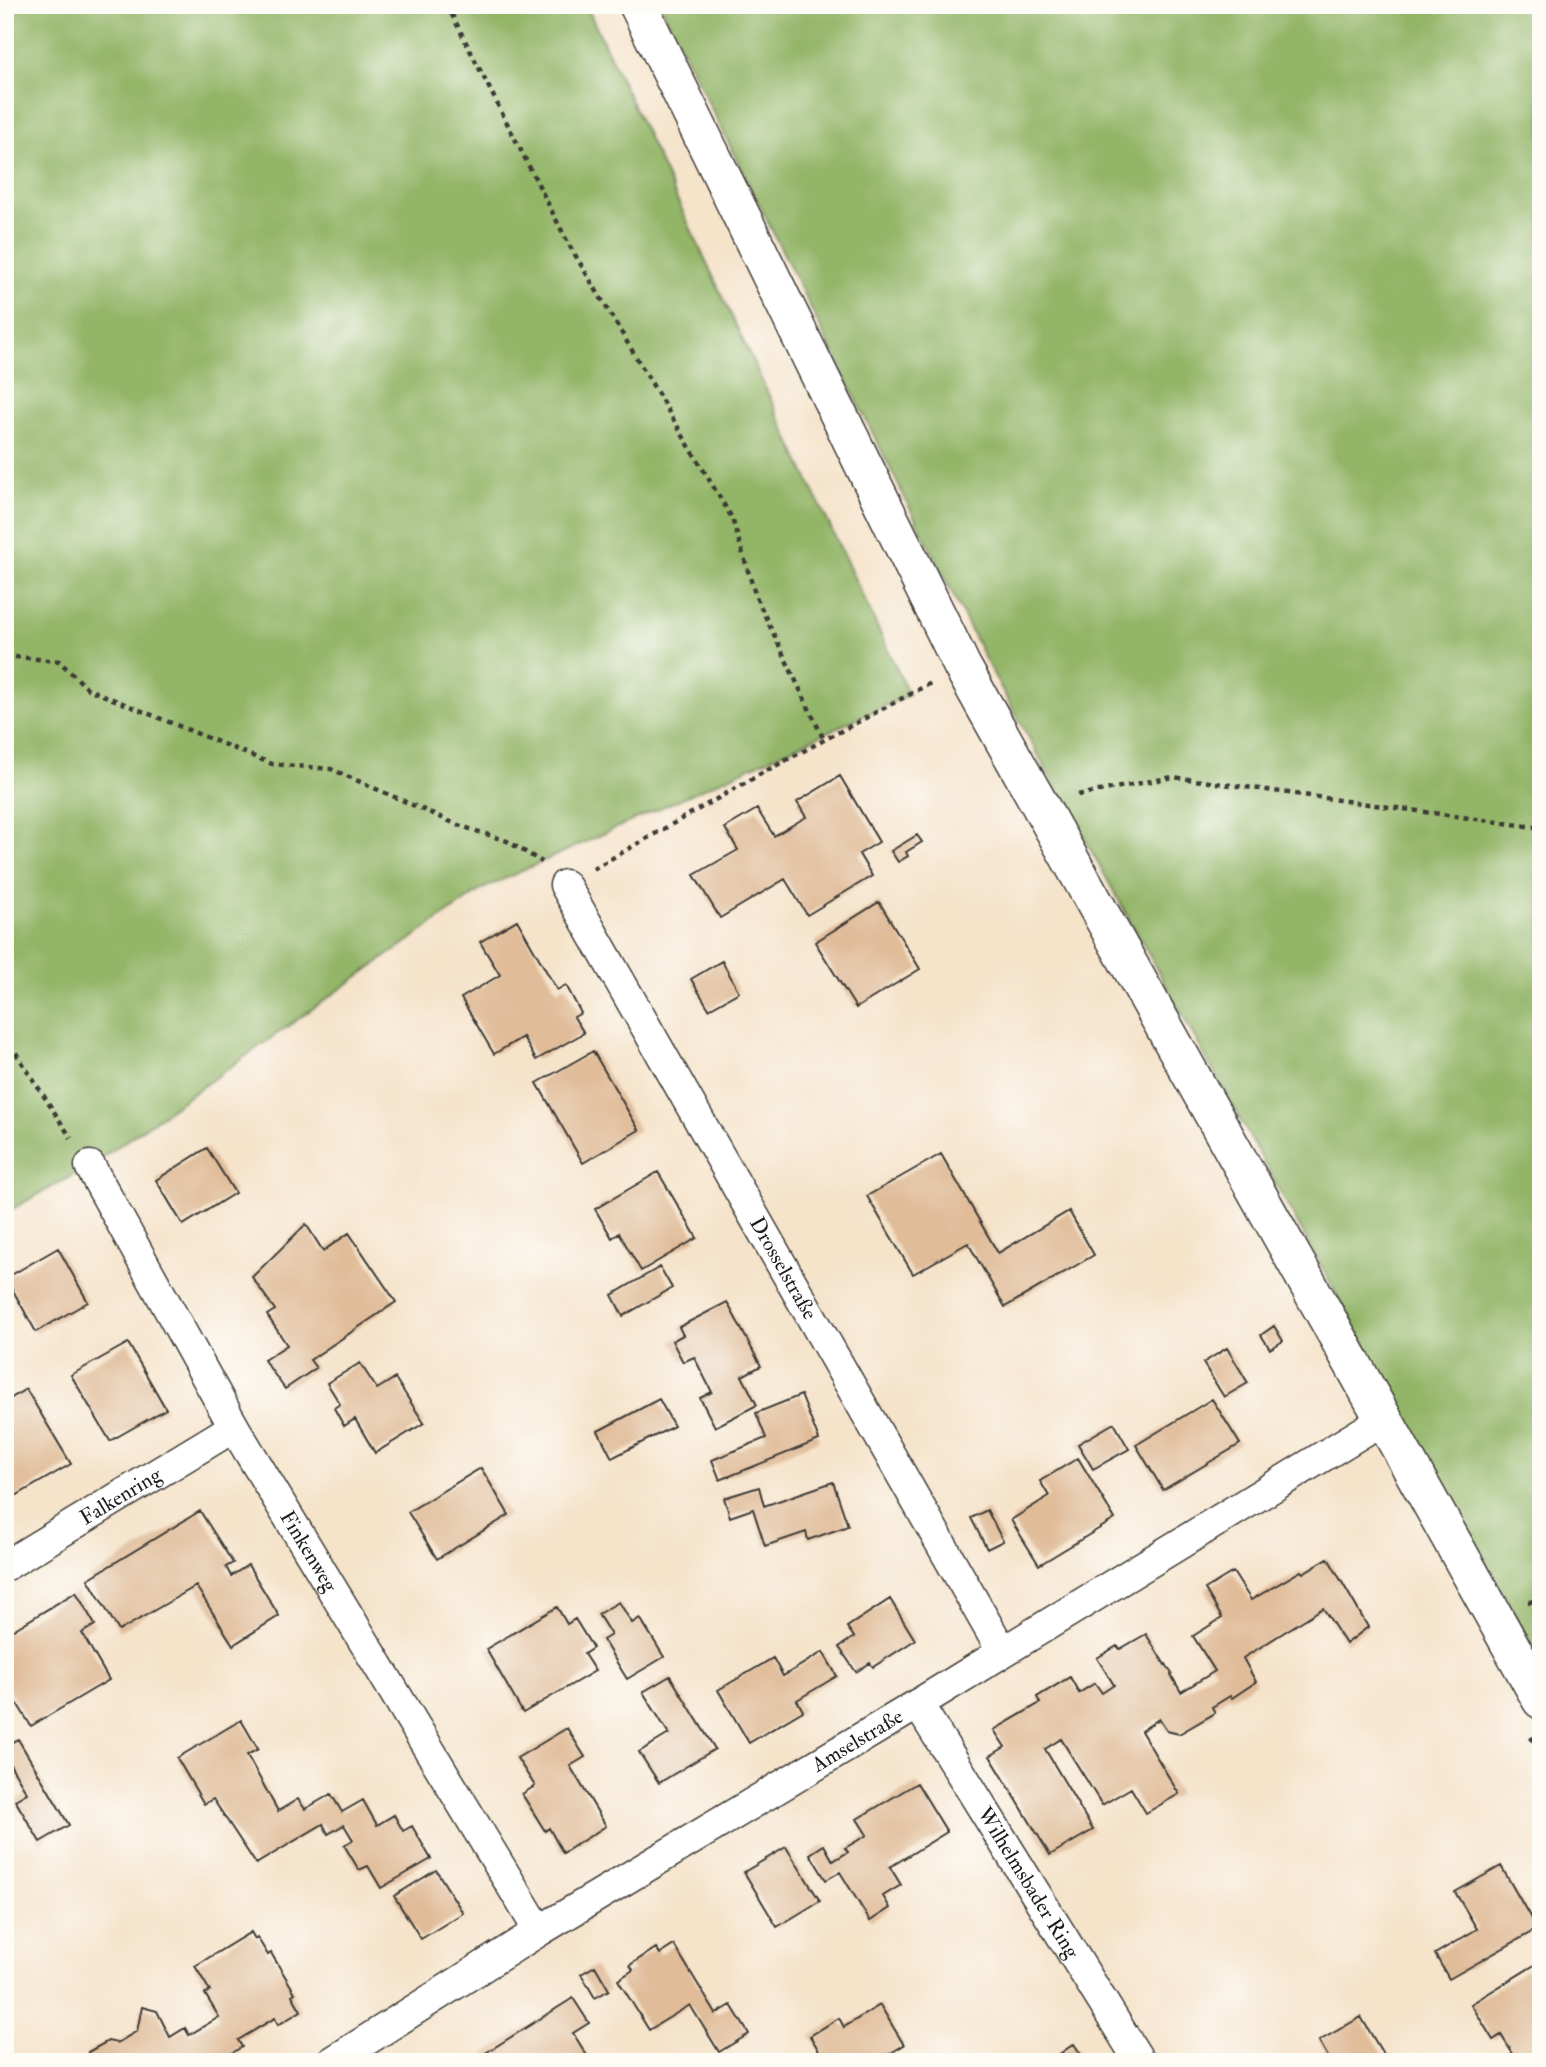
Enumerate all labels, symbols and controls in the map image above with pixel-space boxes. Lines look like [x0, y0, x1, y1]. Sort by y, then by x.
street label: Drosselstraße [744, 1212, 824, 1325]
street label: Falkenring [75, 1461, 167, 1531]
street label: Finkenweg [274, 1505, 344, 1597]
street label: Amselstraße [806, 1703, 908, 1779]
street label: Wilhelmsbader Ring [971, 1801, 1086, 1964]

